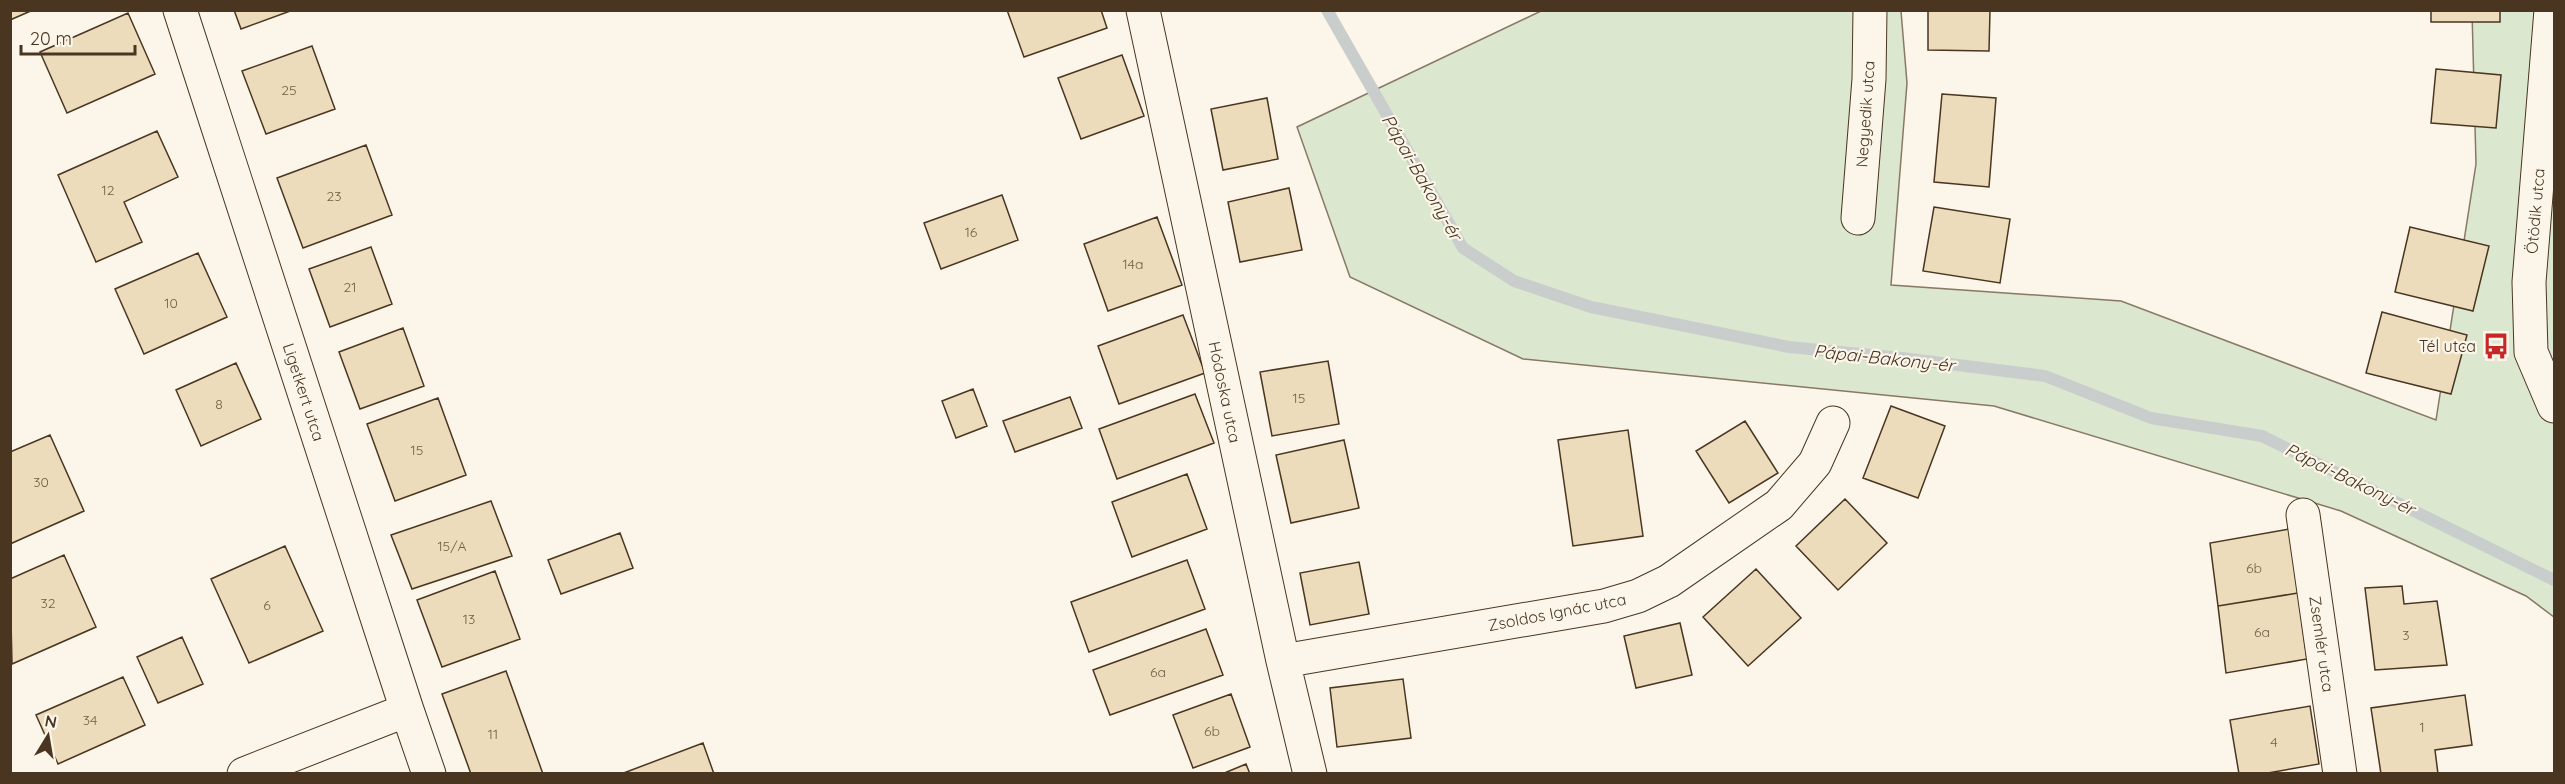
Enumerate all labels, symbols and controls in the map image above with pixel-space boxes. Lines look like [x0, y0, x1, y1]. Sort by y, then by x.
scale bar [21, 18, 135, 56]
text: 20 m [30, 27, 72, 50]
street label: Negyedik utca [1851, 60, 1879, 168]
house number: 25 [281, 81, 297, 99]
water label: Pápai-Bakony-ér [1377, 110, 1468, 246]
street label: Ötödik utca [2521, 167, 2549, 255]
house number: 12 [102, 181, 115, 199]
house number: 23 [326, 187, 342, 205]
house number: 16 [965, 223, 978, 241]
house number: 14a [1123, 255, 1143, 273]
house number: 21 [344, 278, 356, 296]
house number: 10 [164, 294, 178, 312]
bus stop icon: Tél utca [2481, 331, 2511, 361]
place label: Tél utca [2419, 336, 2476, 356]
water label: Pápai-Bakony-ér [1812, 339, 1958, 377]
street label: Hódoska utca [1205, 340, 1245, 444]
street label: Ligetkert utca [279, 341, 329, 443]
house number: 15 [1293, 389, 1305, 407]
house number: 8 [215, 395, 223, 413]
water label: Pápai-Bakony-ér [2281, 438, 2421, 521]
house number: 15 [411, 441, 423, 459]
house number: 30 [33, 473, 49, 491]
house number: 15/A [437, 537, 467, 555]
house number: 6b [2246, 559, 2262, 577]
street label: Zsoldos Ignác utca [1486, 589, 1628, 635]
house number: 32 [40, 594, 56, 612]
street label: Zsemlér utca [2305, 595, 2339, 693]
house number: 6 [263, 596, 271, 614]
house number: 13 [463, 610, 475, 628]
house number: 6a [2254, 623, 2270, 641]
house number: 3 [2402, 626, 2410, 644]
house number: 6a [1150, 663, 1166, 681]
north arrow [18, 706, 78, 766]
text: N [43, 710, 59, 732]
house number: 34 [83, 711, 97, 729]
house number: 1 [2419, 718, 2425, 736]
house number: 6b [1204, 722, 1220, 740]
house number: 11 [488, 725, 498, 743]
house number: 4 [2270, 733, 2278, 751]

